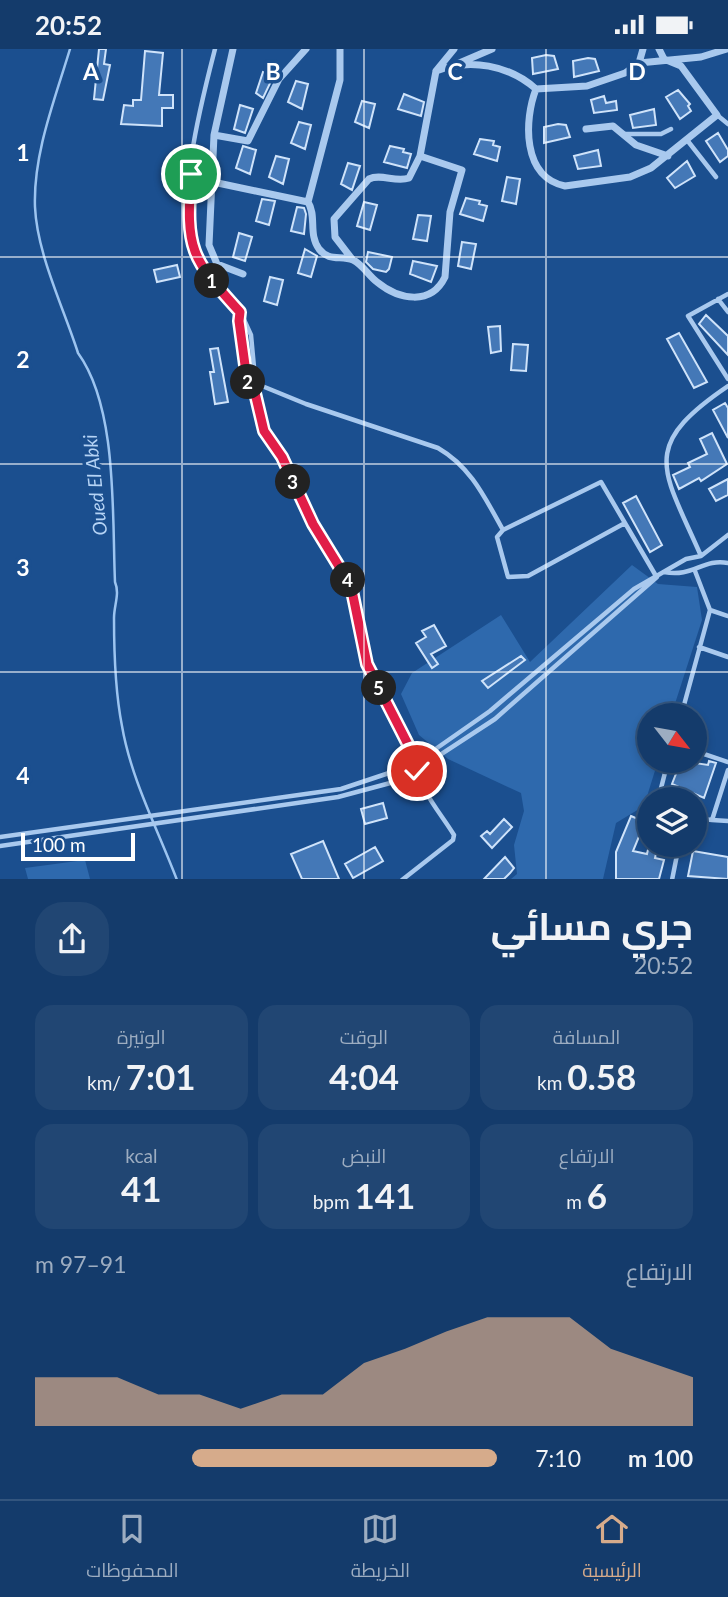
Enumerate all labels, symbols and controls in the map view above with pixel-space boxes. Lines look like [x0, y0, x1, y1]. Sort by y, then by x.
text: 20:52 [35, 9, 102, 41]
text: A [82, 57, 100, 85]
text: B [265, 57, 281, 85]
text: C [447, 57, 463, 85]
text: D [628, 57, 646, 85]
text: 1 [16, 138, 30, 166]
pin [161, 144, 221, 204]
icon: arrive [172, 155, 210, 193]
pin: 1 [194, 264, 230, 299]
text: 1 [206, 269, 217, 292]
text: 2 [16, 345, 30, 373]
pin: 2 [230, 365, 266, 399]
text: 2 [242, 370, 253, 393]
water label: Oued El Abki [78, 433, 111, 537]
pin: 3 [276, 465, 310, 499]
text: 3 [287, 470, 298, 493]
text: 3 [16, 553, 30, 581]
pin: 4 [330, 563, 366, 597]
text: 4 [342, 568, 353, 591]
pin: 5 [362, 671, 396, 705]
text: 5 [373, 676, 384, 699]
north arrow [637, 703, 707, 773]
map controls [637, 703, 707, 857]
pin [387, 741, 447, 801]
icon: check [398, 752, 436, 790]
text: 4 [16, 761, 30, 789]
button: layers [637, 787, 707, 857]
scale bar [21, 831, 135, 862]
text: 100 m [32, 833, 86, 856]
button: share [35, 902, 109, 976]
text: جري مسائي [491, 902, 693, 948]
text: 20:52 [634, 951, 693, 979]
text: الوتيرة [117, 1025, 166, 1048]
text: الوقت [340, 1025, 388, 1048]
text: المسافة [553, 1025, 620, 1048]
text: 7:01 [126, 1055, 196, 1097]
text: 4:04 [329, 1055, 399, 1097]
text: 0.58 [567, 1055, 636, 1097]
text: /km [87, 1071, 126, 1094]
text: km [537, 1071, 567, 1094]
text: kcal [125, 1144, 157, 1167]
text: النبض [342, 1144, 386, 1167]
text: الارتفاع [559, 1144, 615, 1167]
text: 41 [121, 1167, 162, 1209]
text: 141 [354, 1174, 415, 1216]
text: 6 [587, 1174, 607, 1216]
text: bpm [313, 1190, 354, 1213]
text: m [566, 1190, 587, 1213]
text: 91–97 m [35, 1250, 127, 1278]
text: الارتفاع [626, 1257, 693, 1285]
text: 7:10 [535, 1444, 581, 1472]
text: 100 m [628, 1444, 693, 1472]
tab: المحفوظات [86, 1510, 179, 1588]
tab: الخريطة [351, 1510, 410, 1588]
tab: الرئيسية [582, 1510, 642, 1588]

